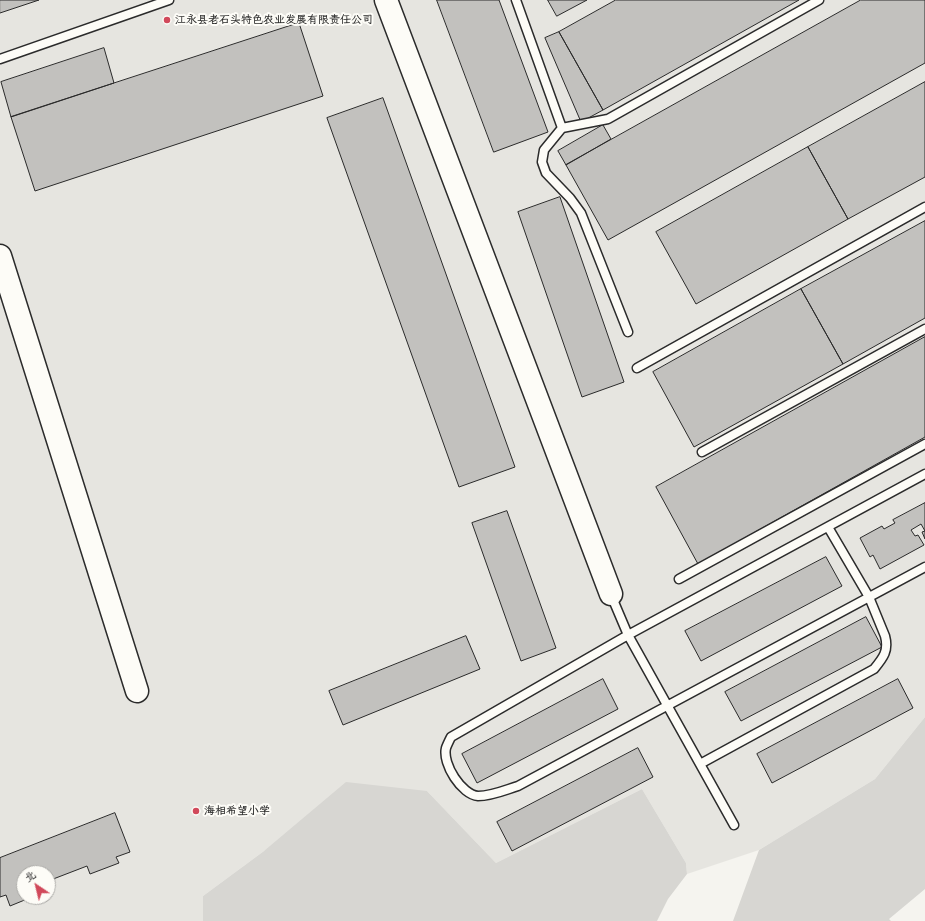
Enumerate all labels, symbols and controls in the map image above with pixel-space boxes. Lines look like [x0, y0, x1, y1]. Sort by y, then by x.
place label: 江永县老石头特色农业发展有限责任公司 [175, 13, 373, 27]
marker: 江永县老石头特色农业发展有限责任公司 [162, 15, 172, 25]
place label: 海相希望小学 [204, 804, 270, 818]
marker: 海相希望小学 [191, 806, 201, 816]
north arrow [16, 865, 56, 905]
text: 北 [21, 867, 38, 885]

